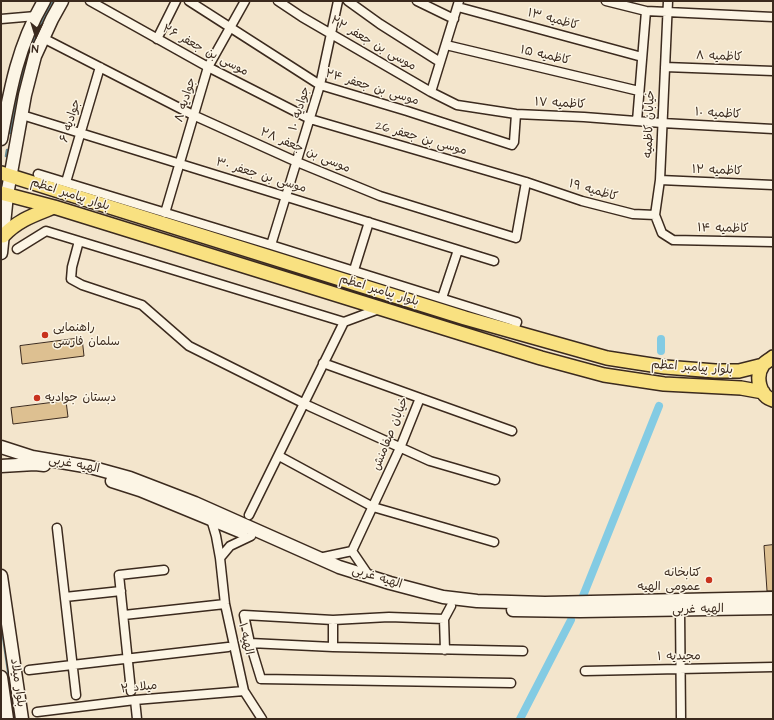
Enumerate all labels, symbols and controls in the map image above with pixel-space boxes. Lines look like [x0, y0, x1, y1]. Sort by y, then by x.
street label: کاظمیه ۱۳ [526, 6, 580, 34]
street label: موسی بن جعفر ۲۲ [328, 14, 418, 74]
north arrow [16, 16, 56, 56]
street label: موسی بن جعفر ۲۶ [159, 22, 251, 80]
text: N [31, 41, 39, 56]
street label: کاظمیه ۱۵ [519, 43, 571, 69]
street label: کاظمیه ۸ [696, 49, 742, 65]
street label: موسی بن جعفر ۲۴ [323, 67, 421, 109]
street label: جوادیه ۸ [172, 76, 200, 124]
street label: جوادیه ۱۰ [286, 85, 314, 133]
street label: خیابان کاظمیه [642, 90, 658, 158]
street label: کاظمیه ۱۷ [534, 95, 586, 113]
street label: جوادیه ۶ [58, 98, 84, 144]
street label: کاظمیه ۱۰ [694, 106, 742, 122]
street label: موسی بن جعفر 26 [374, 119, 468, 159]
street label: موسی بن جعفر ۲۸ [258, 125, 352, 177]
street label: موسی بن جعفر ۳۰ [214, 155, 308, 197]
street label: کاظمیه ۱۲ [691, 163, 743, 179]
street label: بلوار پیامبر اعظم [29, 175, 111, 215]
street label: کاظمیه ۱۹ [567, 177, 619, 205]
street label: کاظمیه ۱۴ [697, 221, 749, 237]
street label: بلوار پیامبر اعظم [338, 272, 420, 310]
place label: راهنمایی سلمان فارسی [53, 321, 120, 349]
marker: راهنمایی سلمان فارسی [40, 330, 50, 340]
street label: بلوار پیامبر اعظم [651, 358, 733, 378]
place label: دبستان جوادیه [45, 391, 116, 405]
marker: دبستان جوادیه [32, 393, 42, 403]
street label: خیابان صفامنش [370, 395, 412, 473]
street label: الهیه غربی [47, 453, 101, 477]
street label: الهیه غربی [350, 564, 404, 592]
place label: کتابخانه عمومی الهیه [638, 566, 701, 594]
marker: کتابخانه عمومی الهیه [704, 575, 714, 585]
street label: الهیه غربی [672, 602, 724, 618]
street label: الهیه ۱ [234, 622, 256, 656]
street label: مجیدیه ۱ [657, 649, 701, 665]
street label: بلوار میلاد [6, 658, 28, 708]
street label: میلاد ۲ [120, 679, 158, 697]

